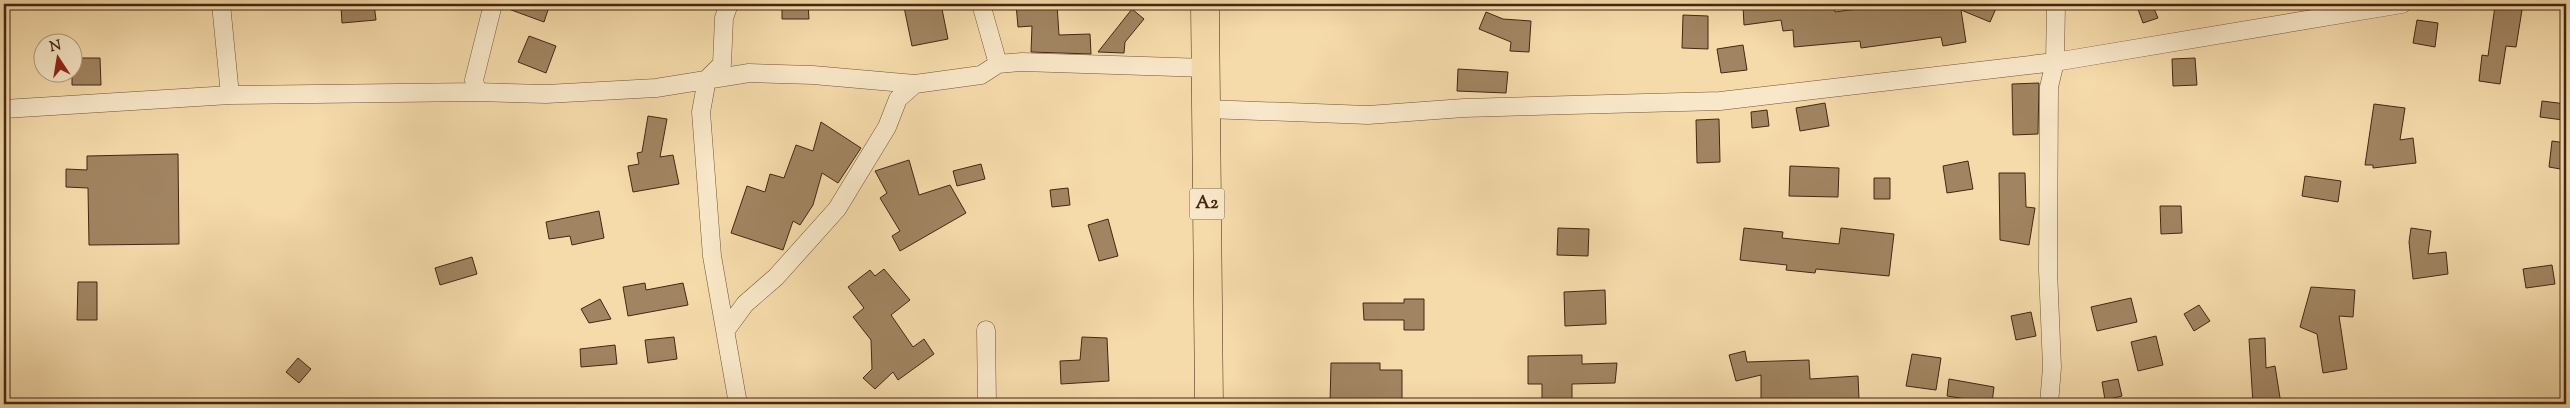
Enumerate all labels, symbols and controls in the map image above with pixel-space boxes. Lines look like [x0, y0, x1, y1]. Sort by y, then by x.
north arrow [32, 32, 82, 82]
text: N [48, 36, 63, 58]
road number: A2 [1190, 188, 1224, 220]

